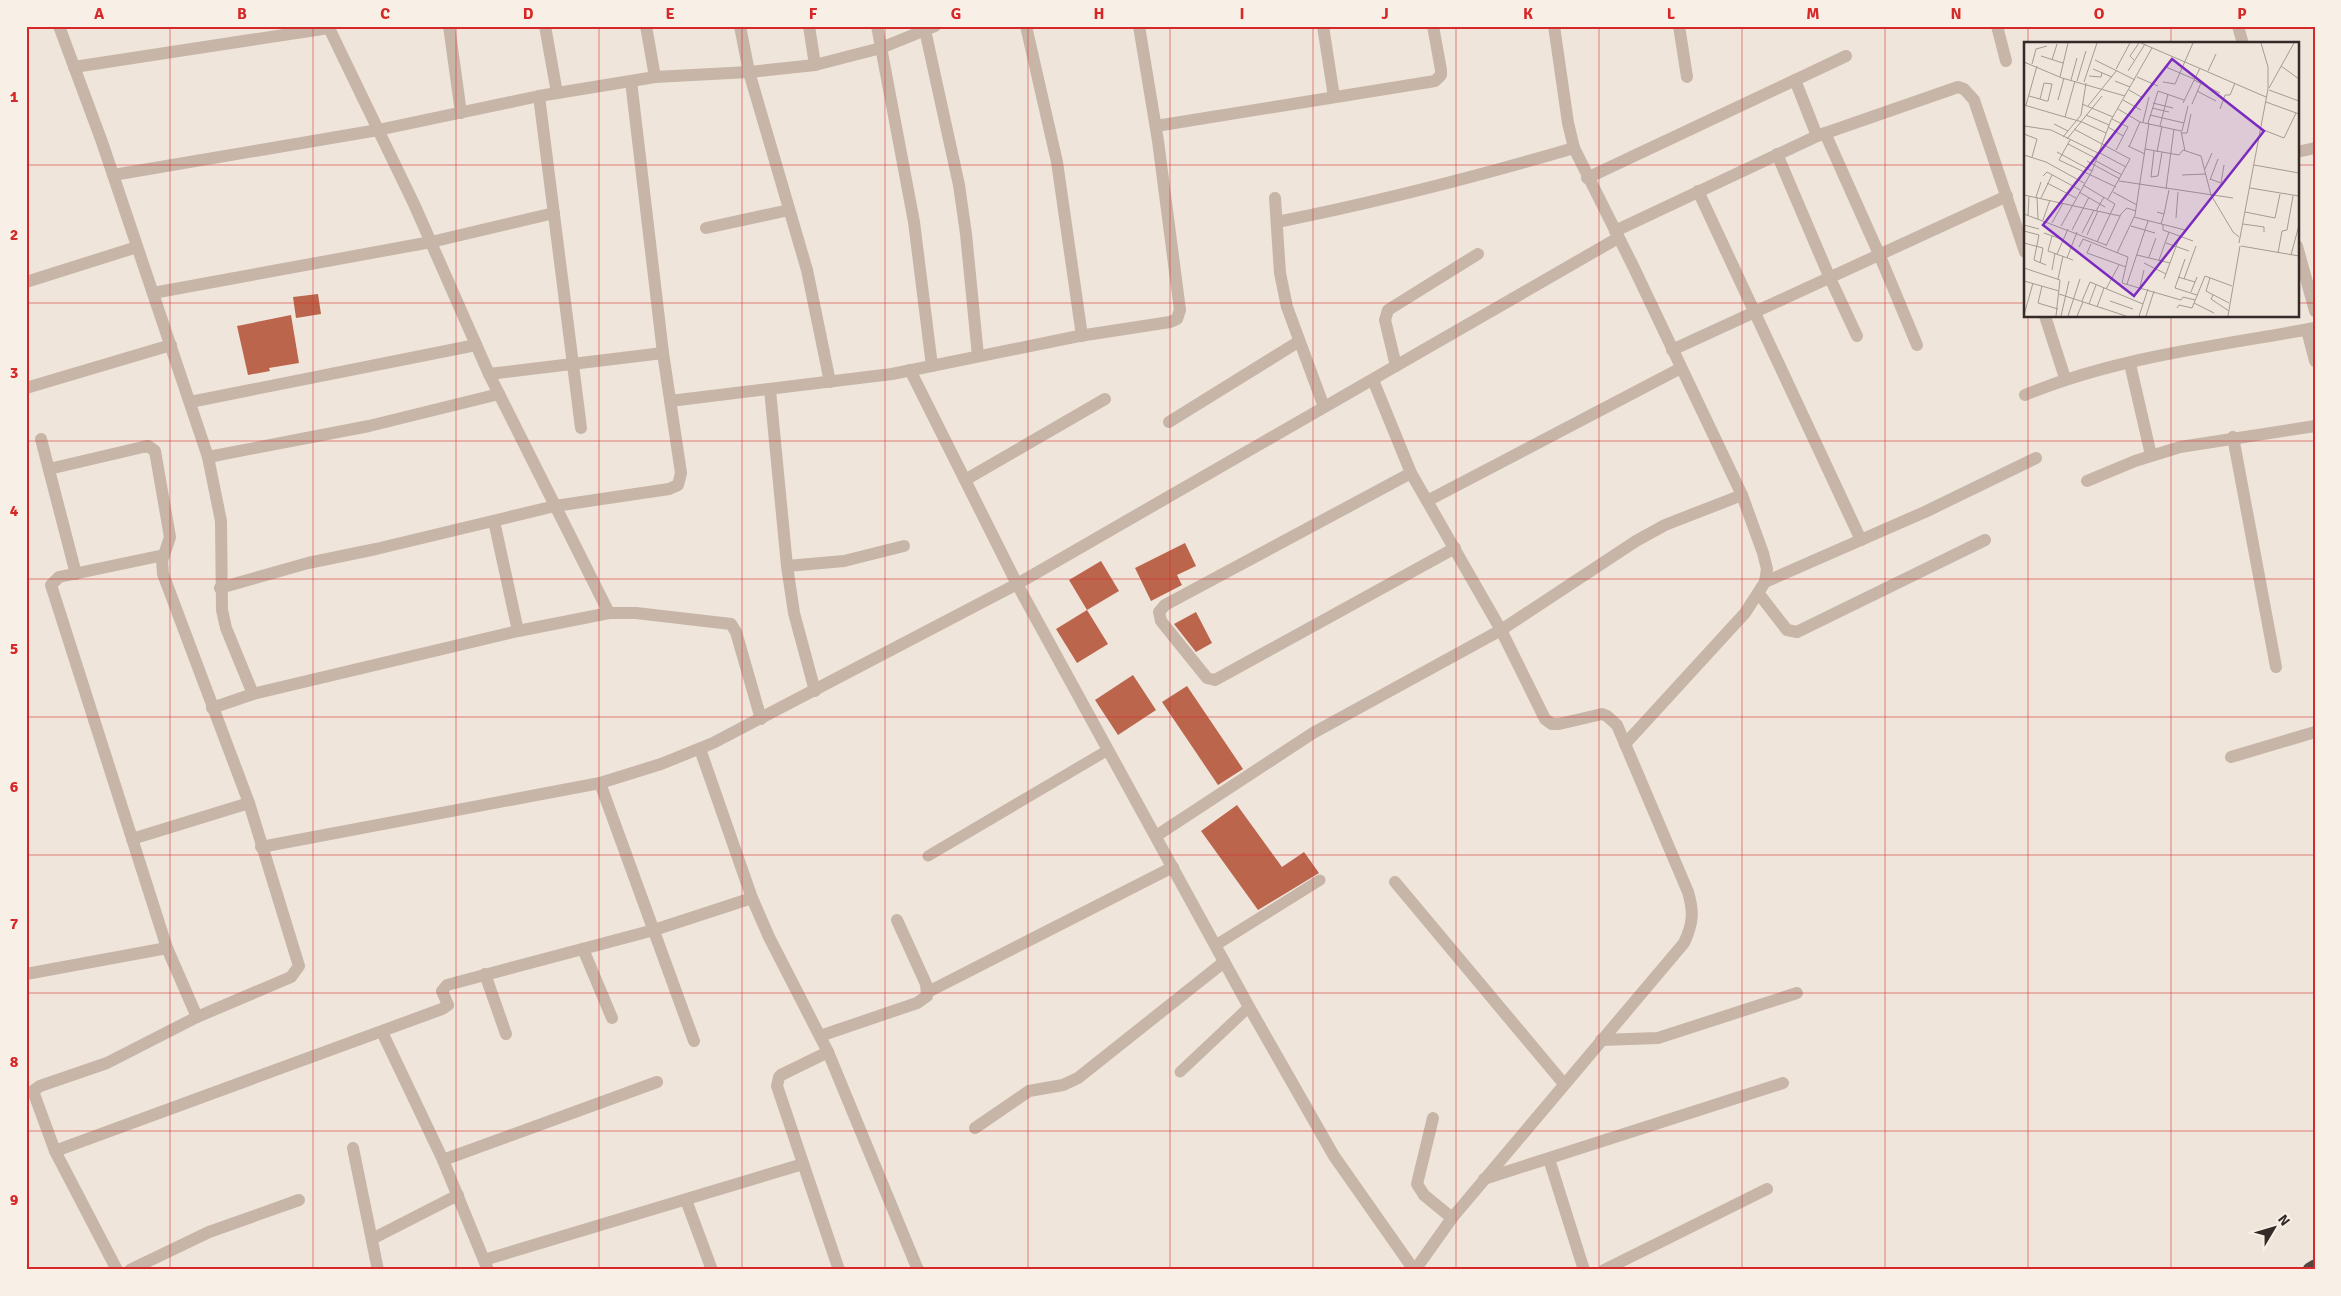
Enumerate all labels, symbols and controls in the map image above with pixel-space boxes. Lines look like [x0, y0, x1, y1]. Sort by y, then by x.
text: A [94, 4, 105, 24]
text: B [237, 4, 247, 24]
text: C [380, 4, 390, 24]
text: D [523, 4, 534, 24]
text: E [665, 4, 675, 24]
text: F [809, 4, 818, 24]
text: G [951, 4, 961, 24]
text: H [1094, 4, 1104, 24]
text: I [1239, 4, 1245, 24]
text: J [1381, 4, 1389, 24]
text: K [1523, 4, 1533, 24]
text: L [1667, 4, 1676, 24]
text: M [1806, 4, 1820, 24]
text: N [1950, 4, 1962, 24]
text: O [2094, 4, 2105, 24]
text: P [2237, 4, 2247, 24]
inset map [2024, 42, 2298, 318]
text: 1 [10, 87, 19, 107]
text: 2 [10, 225, 18, 245]
text: 3 [10, 363, 18, 383]
text: 4 [10, 501, 19, 521]
text: 5 [10, 639, 18, 659]
text: 6 [10, 777, 19, 797]
text: 7 [10, 914, 19, 934]
text: 8 [10, 1052, 19, 1072]
text: 9 [10, 1190, 19, 1210]
north arrow [2248, 1204, 2298, 1254]
text: N [2274, 1211, 2294, 1229]

